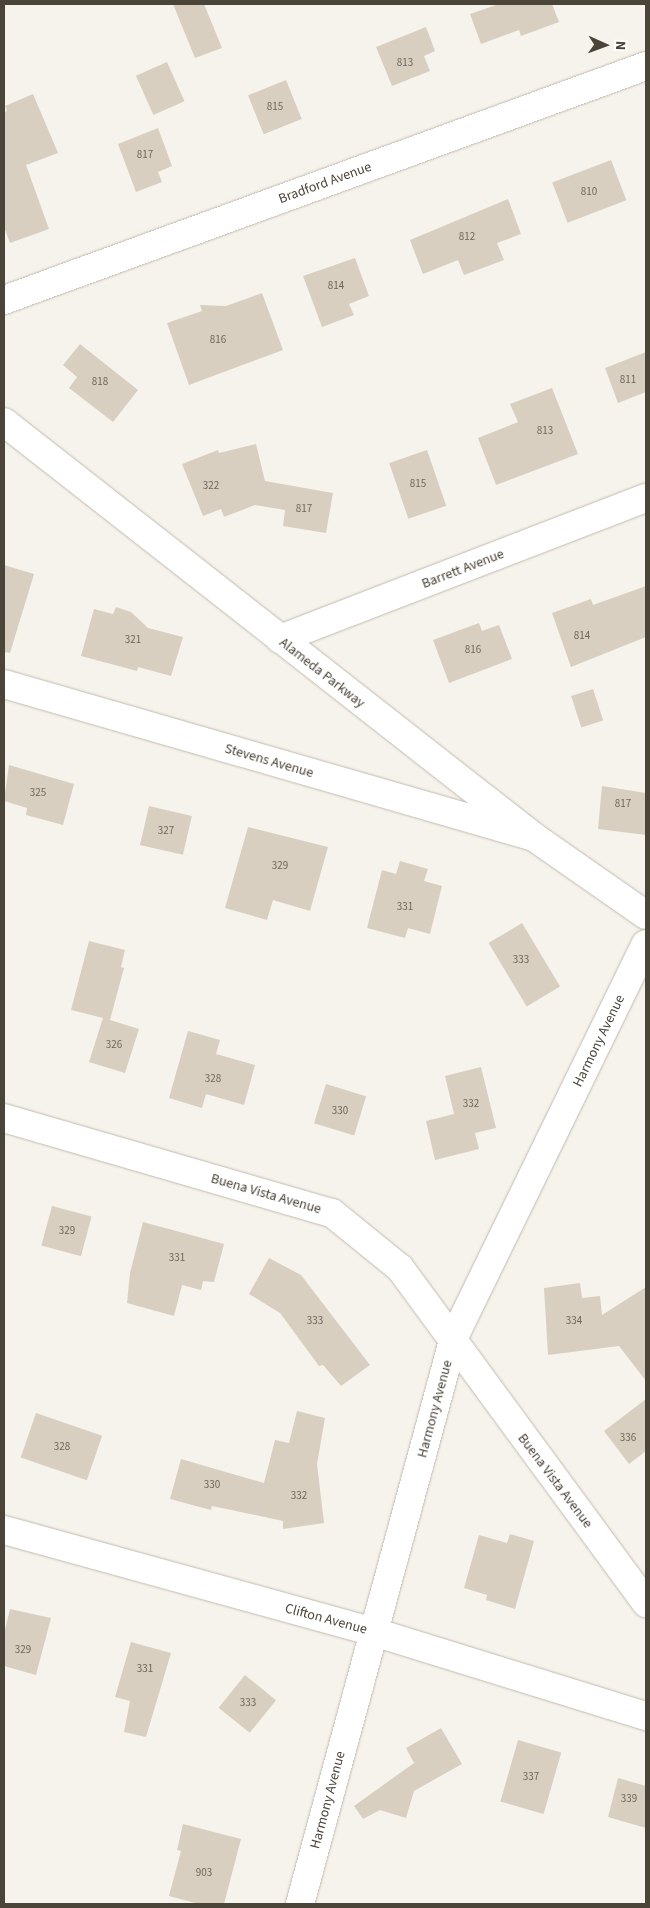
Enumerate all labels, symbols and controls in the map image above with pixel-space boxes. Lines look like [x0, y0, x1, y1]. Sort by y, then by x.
north arrow [580, 20, 630, 70]
text: N [610, 41, 630, 51]
house number: 813 [397, 56, 413, 70]
house number: 815 [267, 100, 283, 114]
house number: 817 [137, 148, 153, 162]
street label: Bradford Avenue [276, 158, 374, 208]
house number: 810 [581, 185, 597, 199]
house number: 812 [459, 230, 475, 244]
house number: 814 [328, 279, 344, 293]
house number: 816 [210, 333, 226, 347]
house number: 811 [620, 373, 636, 387]
house number: 818 [92, 375, 108, 389]
house number: 813 [537, 424, 553, 438]
house number: 815 [410, 477, 426, 491]
house number: 322 [203, 479, 219, 493]
house number: 817 [296, 502, 312, 516]
street label: Barrett Avenue [419, 546, 507, 592]
house number: 814 [574, 629, 590, 643]
house number: 321 [125, 633, 141, 647]
street label: Alameda Parkway [276, 634, 368, 712]
house number: 816 [465, 643, 481, 657]
street label: Stevens Avenue [223, 740, 315, 782]
house number: 325 [30, 786, 46, 800]
house number: 817 [615, 797, 631, 811]
house number: 327 [158, 824, 174, 838]
house number: 329 [272, 859, 288, 873]
house number: 331 [397, 900, 413, 914]
house number: 333 [513, 953, 529, 967]
street label: Harmony Avenue [569, 992, 629, 1090]
house number: 326 [106, 1038, 122, 1052]
house number: 328 [205, 1072, 221, 1086]
house number: 332 [463, 1097, 479, 1111]
house number: 330 [332, 1104, 348, 1118]
street label: Buena Vista Avenue [209, 1170, 323, 1218]
house number: 329 [59, 1224, 75, 1238]
house number: 331 [169, 1251, 185, 1265]
house number: 333 [307, 1314, 323, 1328]
house number: 334 [566, 1314, 582, 1328]
street label: Harmony Avenue [414, 1358, 456, 1460]
street label: Buena Vista Avenue [514, 1430, 596, 1532]
house number: 336 [620, 1431, 636, 1445]
house number: 328 [54, 1440, 70, 1454]
house number: 330 [204, 1478, 220, 1492]
house number: 332 [291, 1489, 307, 1503]
street label: Clifton Avenue [283, 1600, 369, 1638]
house number: 329 [15, 1643, 31, 1657]
house number: 331 [137, 1662, 153, 1676]
house number: 333 [240, 1696, 256, 1710]
street label: Harmony Avenue [307, 1749, 349, 1851]
house number: 337 [523, 1770, 539, 1784]
house number: 339 [621, 1792, 637, 1806]
house number: 903 [196, 1866, 212, 1880]

